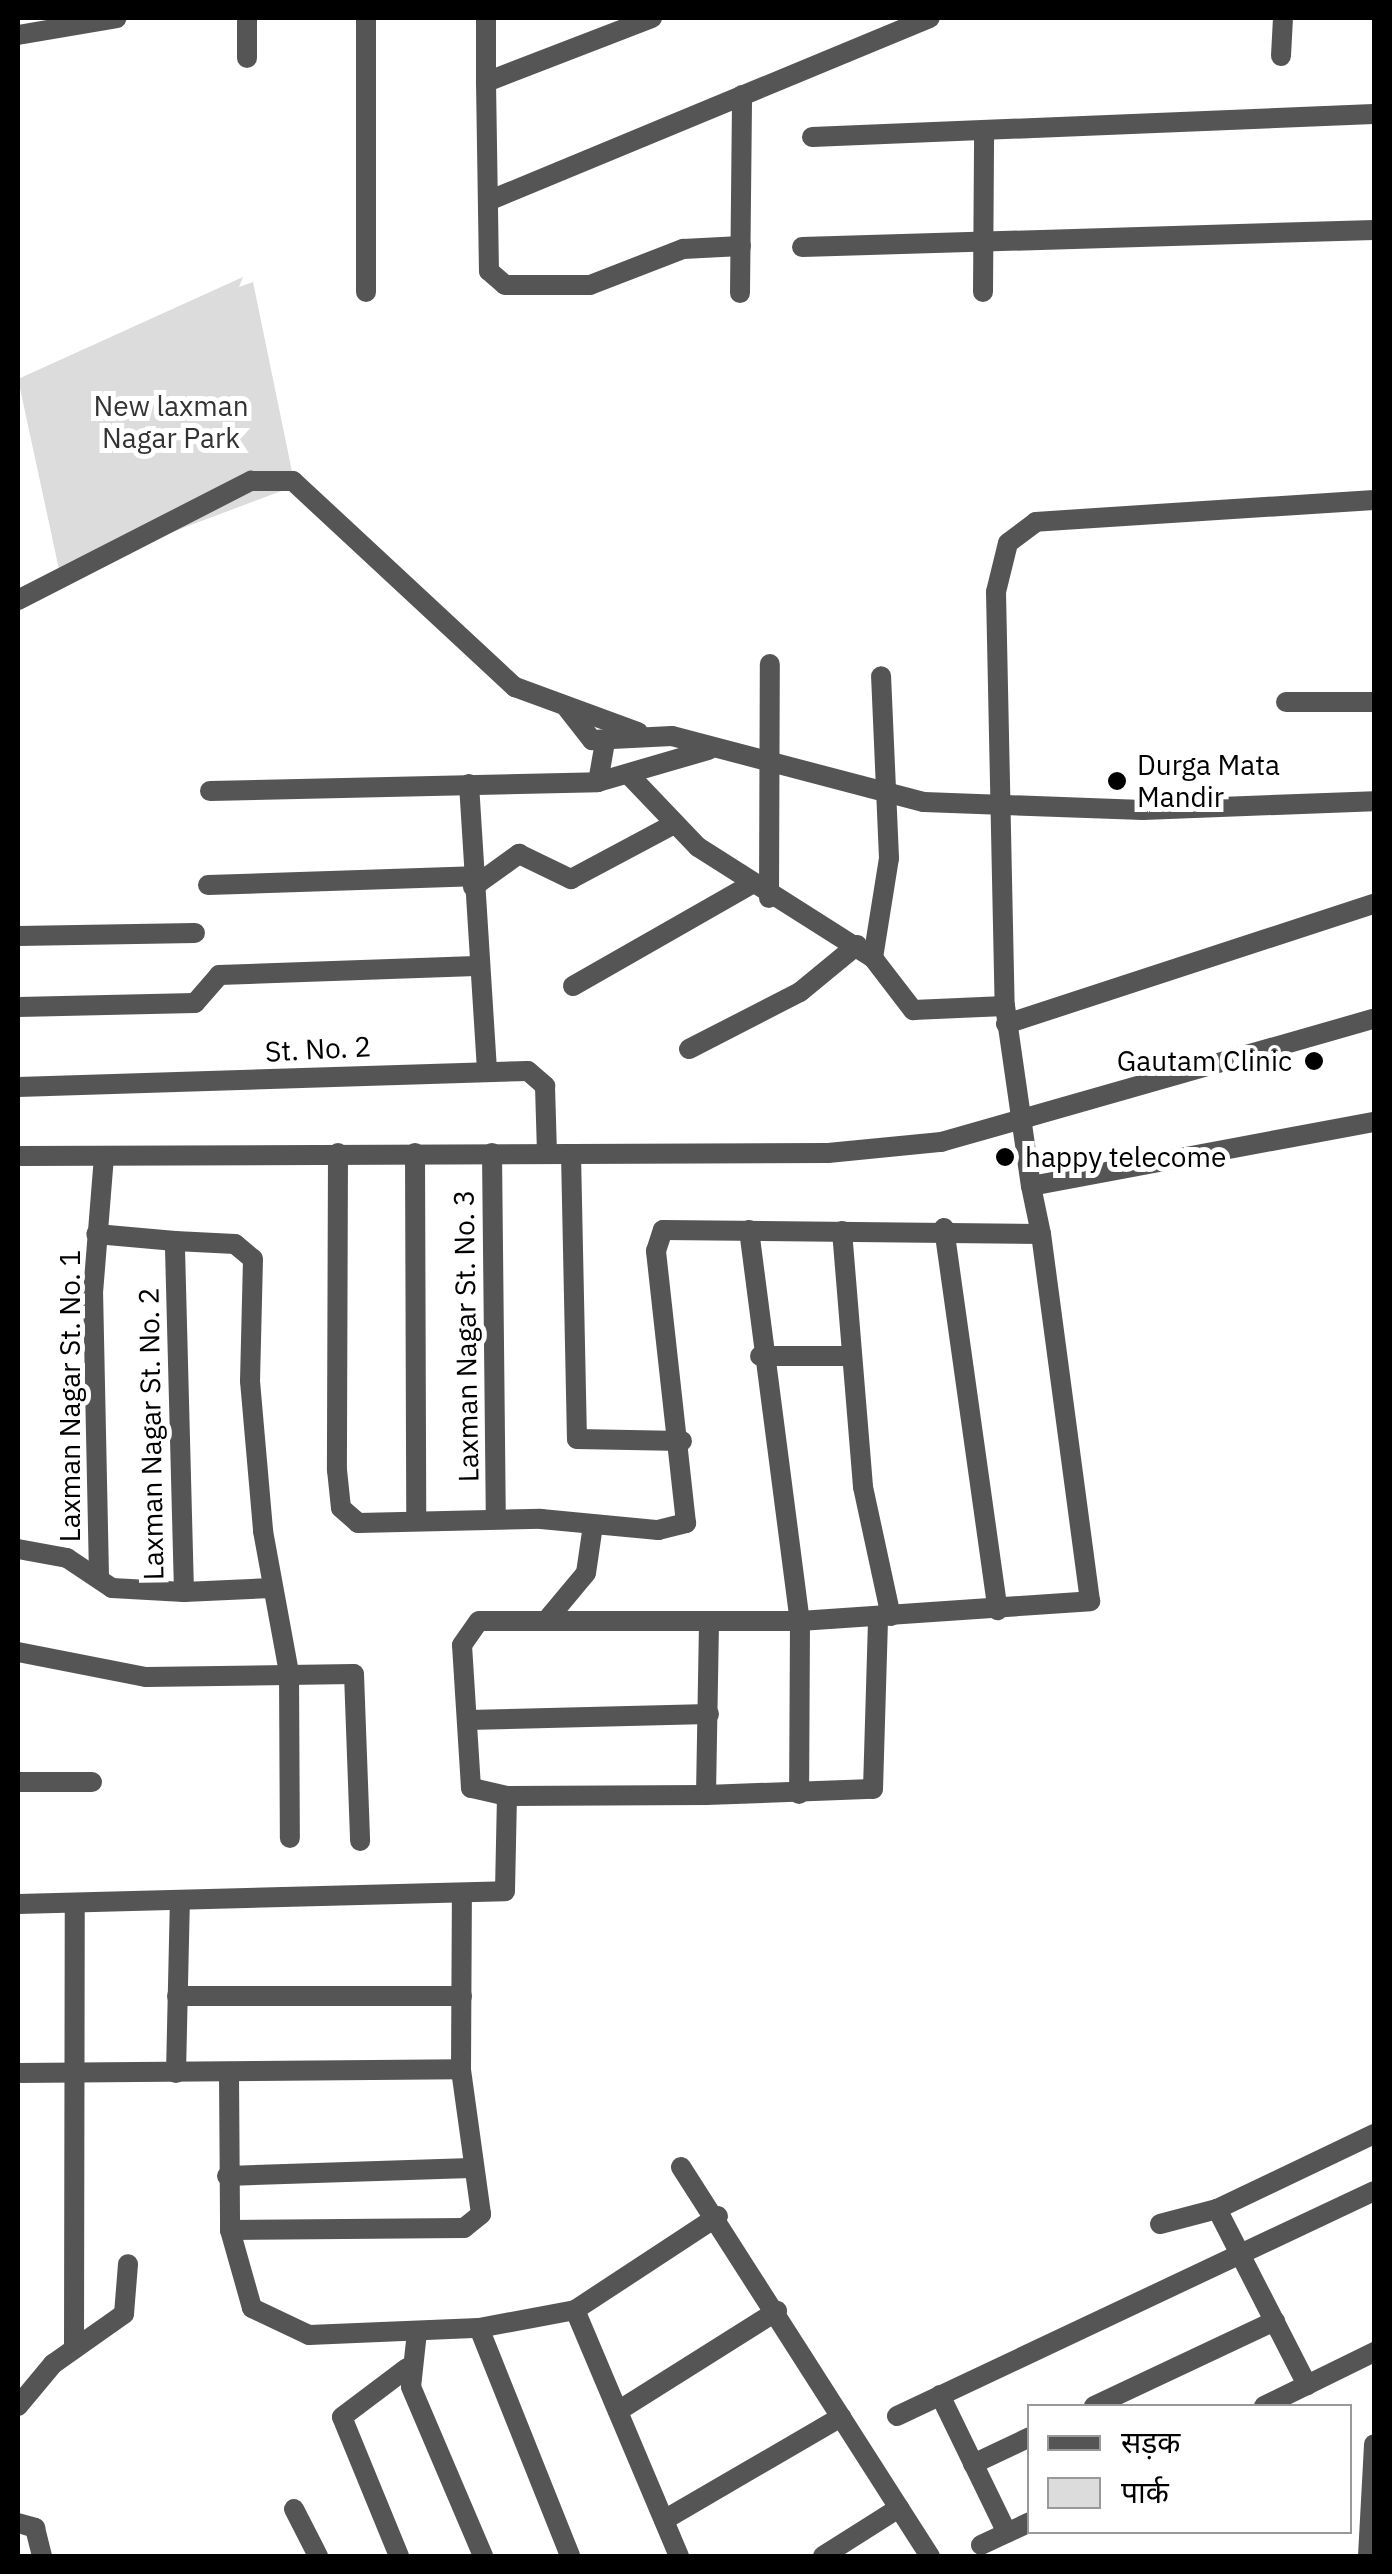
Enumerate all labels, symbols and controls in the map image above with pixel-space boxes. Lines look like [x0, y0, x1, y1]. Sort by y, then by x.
park label: New laxman Nagar Park [93, 389, 249, 455]
place label: Durga Mata Mandir [1137, 748, 1280, 814]
marker: Durga Mata Mandir [1106, 770, 1128, 792]
street label: St. No. 2 [264, 1029, 372, 1069]
place label: Gautam Clinic [1117, 1044, 1292, 1078]
marker: Gautam Clinic [1301, 1048, 1327, 1074]
place label: happy telecome [1025, 1140, 1226, 1174]
marker: happy telecome [994, 1146, 1016, 1168]
street label: Laxman Nagar St. No. 3 [447, 1189, 485, 1483]
street label: Laxman Nagar St. No. 1 [53, 1250, 87, 1542]
street label: Laxman Nagar St. No. 2 [132, 1287, 170, 1581]
legend [1027, 2404, 1352, 2534]
text: सड़क [1121, 2422, 1180, 2461]
text: पार्क [1121, 2472, 1169, 2511]

